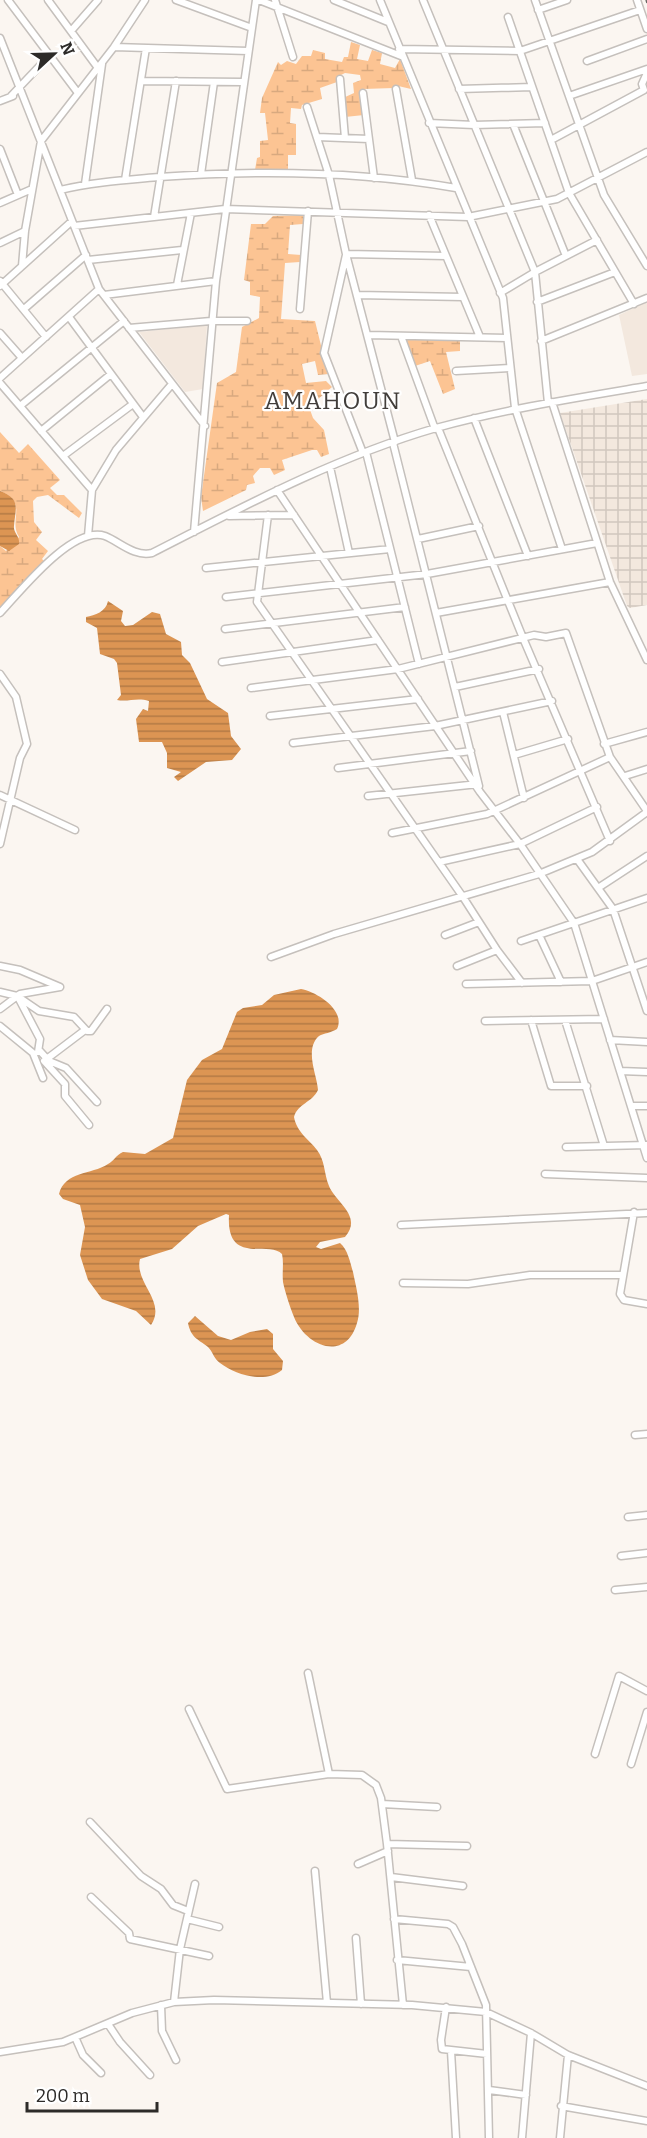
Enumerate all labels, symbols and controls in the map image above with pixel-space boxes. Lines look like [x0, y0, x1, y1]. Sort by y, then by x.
north arrow [24, 24, 84, 84]
text: N [56, 39, 79, 58]
district label: AMAHOUN [264, 387, 402, 415]
scale bar [27, 2075, 158, 2113]
text: 200 m [36, 2085, 90, 2107]

